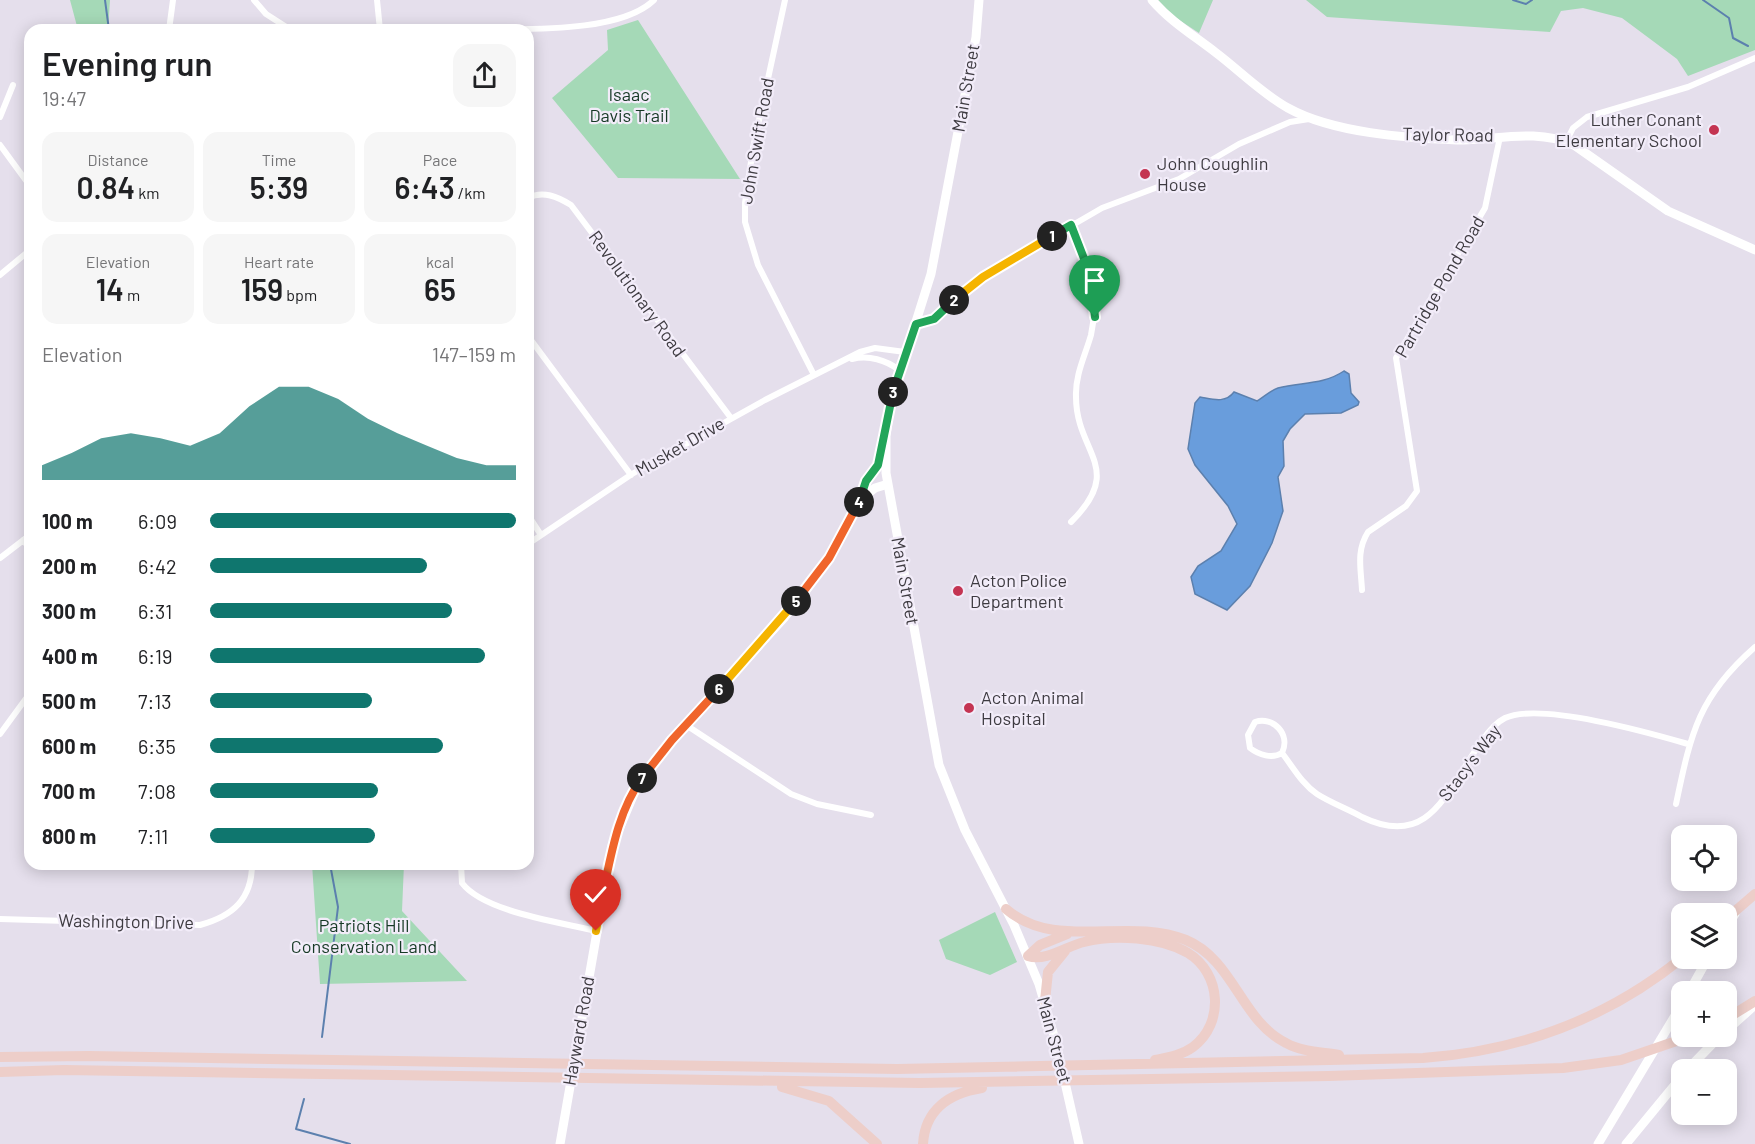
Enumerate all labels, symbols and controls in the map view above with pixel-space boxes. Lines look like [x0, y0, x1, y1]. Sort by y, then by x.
street label: Main Street [946, 42, 984, 134]
text: Evening run [42, 43, 212, 83]
button: share [453, 44, 516, 107]
street label: John Swift Road [734, 76, 778, 206]
park label: Isaac Davis Trail [589, 83, 669, 126]
text: 19:47 [42, 86, 86, 110]
place label: Luther Conant Elementary School [1555, 108, 1702, 151]
street label: Taylor Road [1402, 122, 1494, 146]
marker: Luther Conant Elementary School [1707, 123, 1721, 137]
text: Distance [88, 150, 148, 169]
text: Time [262, 150, 296, 169]
text: Pace [423, 150, 457, 169]
place label: John Coughlin House [1157, 152, 1268, 195]
marker: John Coughlin House [1138, 167, 1152, 181]
text: 0.84 [76, 169, 135, 205]
text: 5:39 [250, 169, 308, 205]
text: 6:43 [395, 169, 455, 205]
text: km [135, 183, 160, 202]
text: /km [455, 183, 485, 202]
street label: Partridge Pond Road [1390, 212, 1489, 361]
pin: 1 [1037, 221, 1067, 251]
street label: Revolutionary Road [585, 226, 691, 361]
text: 1 [1049, 226, 1055, 245]
text: Elevation [86, 252, 150, 271]
text: Heart rate [244, 252, 314, 271]
text: kcal [426, 252, 454, 271]
pin [1069, 255, 1120, 317]
icon: arrive [1078, 264, 1111, 297]
text: 14 [96, 271, 124, 307]
text: 159 [241, 271, 283, 307]
text: 65 [424, 271, 456, 307]
text: m [124, 285, 140, 304]
text: bpm [283, 285, 317, 304]
pin: 2 [939, 285, 969, 315]
text: 2 [950, 290, 958, 309]
text: Elevation [42, 342, 123, 366]
text: 147–159 m [432, 342, 516, 366]
pin: 3 [878, 377, 908, 407]
text: 3 [889, 382, 897, 401]
street label: Musket Drive [631, 412, 728, 481]
pin: 4 [844, 487, 874, 517]
text: 4 [854, 492, 864, 511]
text: 100 m [42, 509, 93, 533]
text: 6:09 [138, 509, 177, 533]
street label: Main Street [887, 535, 925, 627]
text: 200 m [42, 554, 97, 578]
text: 6:42 [138, 554, 177, 578]
place label: Acton Police Department [970, 569, 1067, 612]
marker: Acton Police Department [951, 584, 965, 598]
pin: 5 [781, 586, 811, 616]
text: 5 [792, 591, 800, 610]
text: 300 m [42, 599, 96, 623]
text: 6:31 [138, 599, 172, 623]
text: 400 m [42, 644, 98, 668]
text: 6:19 [138, 644, 173, 668]
pin: 6 [704, 674, 734, 704]
text: 6 [715, 679, 723, 698]
place label: Acton Animal Hospital [981, 686, 1084, 729]
text: 500 m [42, 689, 96, 713]
text: 7:13 [138, 689, 172, 713]
marker: Acton Animal Hospital [962, 701, 976, 715]
street label: Stacy's Way [1433, 720, 1505, 805]
text: 600 m [42, 734, 96, 758]
text: 6:35 [138, 734, 176, 758]
pin: 7 [627, 763, 657, 793]
text: 7 [638, 768, 646, 787]
text: 700 m [42, 779, 95, 803]
text: 7:08 [138, 779, 176, 803]
text: 800 m [42, 824, 96, 848]
text: 7:11 [138, 824, 168, 848]
map controls [1671, 825, 1737, 1125]
button: locate [1671, 825, 1737, 891]
pin [570, 869, 621, 931]
icon: check [579, 878, 612, 911]
button: layers [1671, 903, 1737, 969]
street label: Washington Drive [58, 909, 194, 933]
park label: Patriots Hill Conservation Land [291, 914, 437, 957]
street label: Hayward Road [558, 974, 598, 1087]
button: + [1671, 981, 1737, 1047]
street label: Main Street [1033, 994, 1077, 1086]
button: − [1671, 1059, 1737, 1125]

